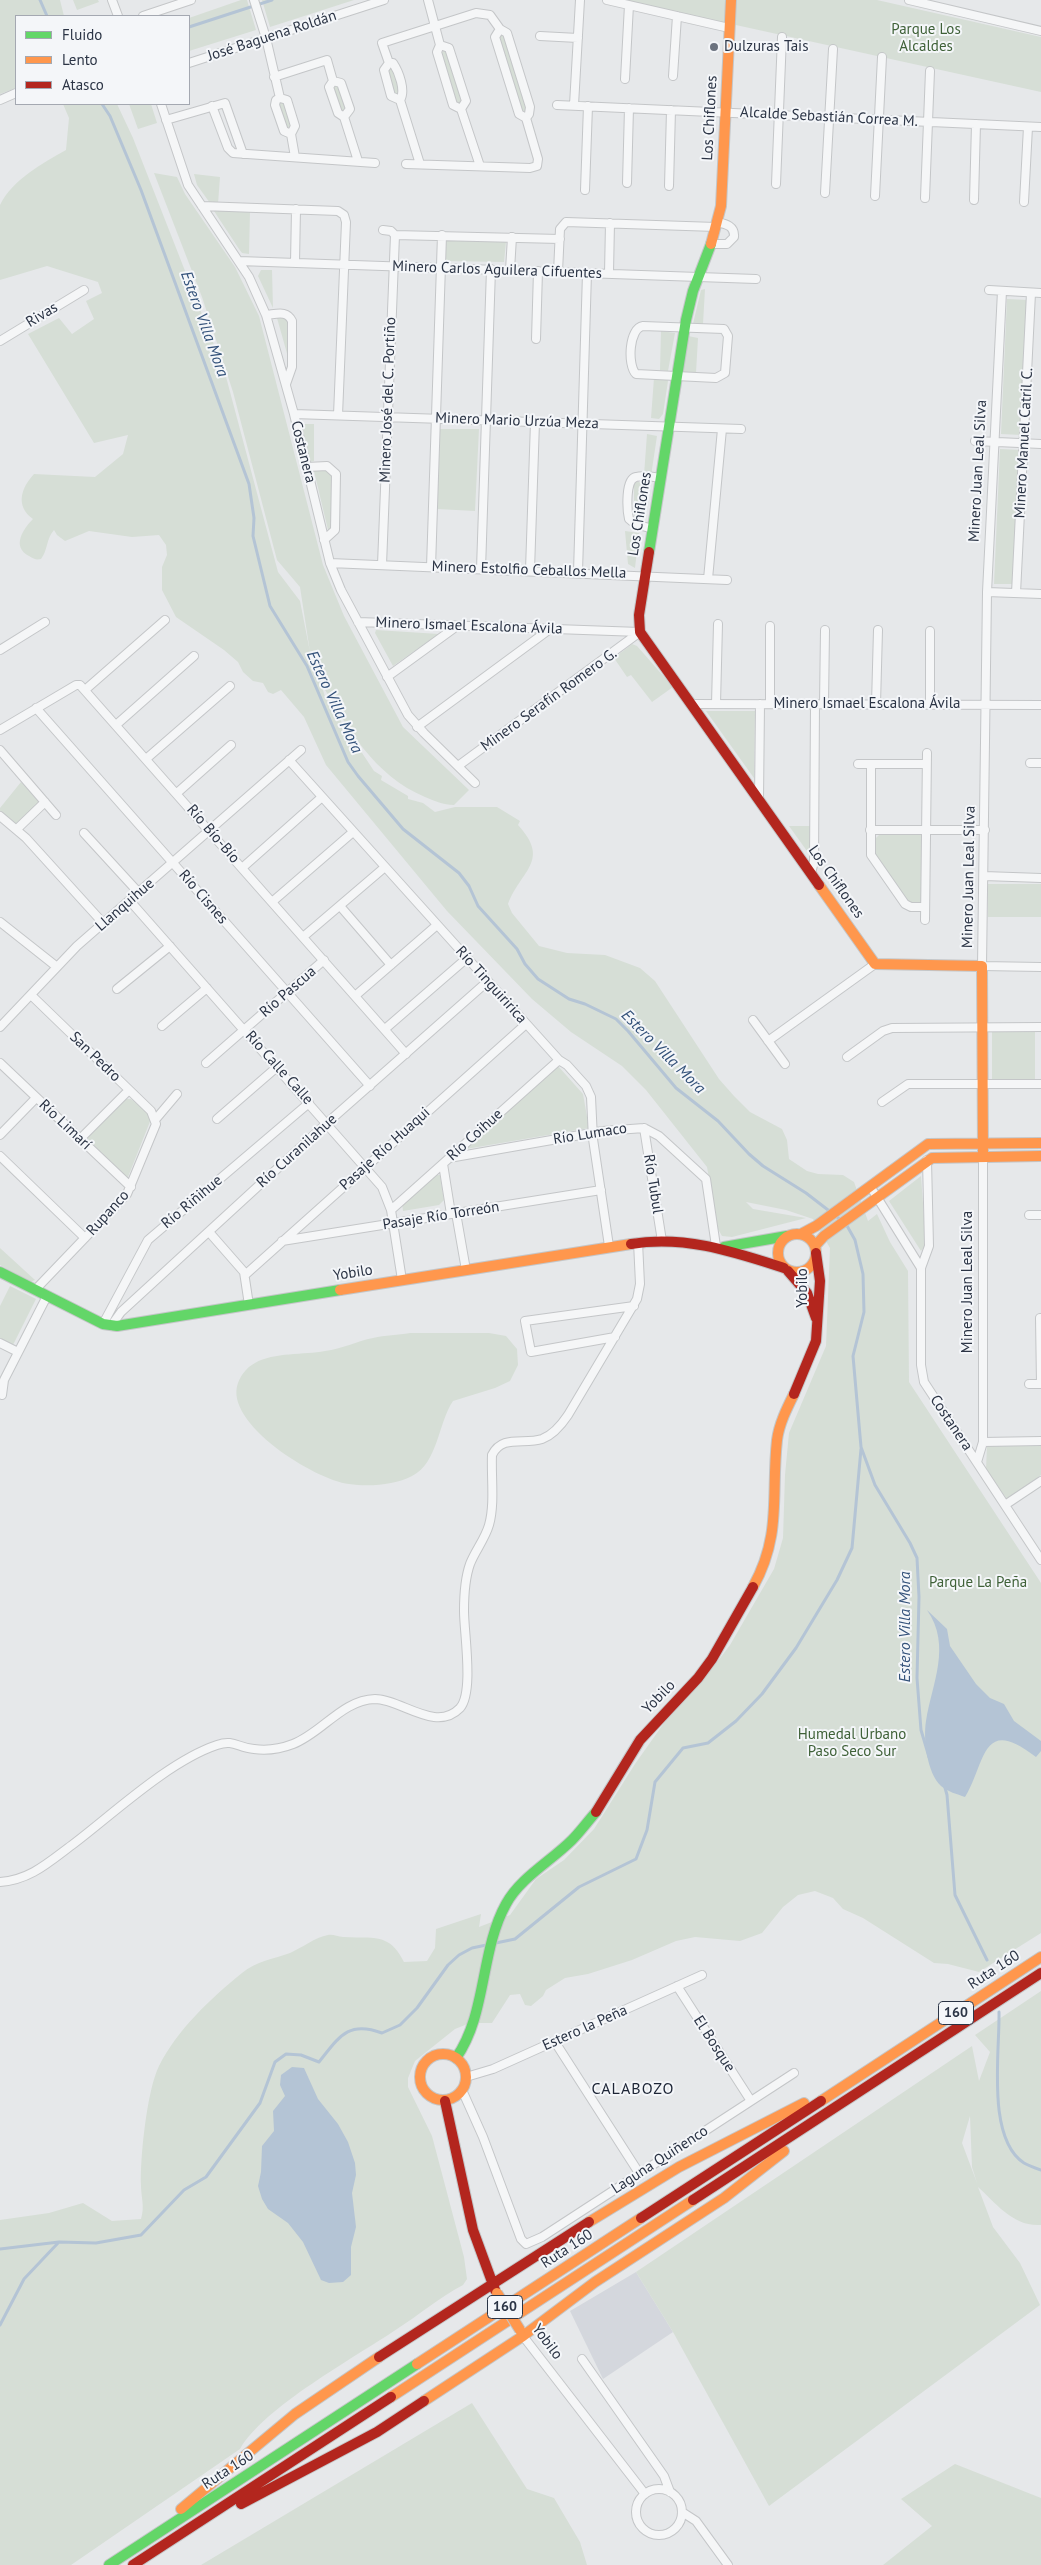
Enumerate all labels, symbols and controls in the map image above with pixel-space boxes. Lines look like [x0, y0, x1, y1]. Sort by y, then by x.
street label: José Baguena Roldán [205, 7, 339, 65]
legend [15, 15, 190, 105]
park label: Parque Los Alcaldes [891, 21, 961, 56]
text: Fluido [62, 25, 102, 44]
place label: Dulzuras Tais [724, 38, 808, 56]
marker: Dulzuras Tais [708, 41, 720, 53]
text: Lento [62, 50, 98, 69]
text: Atasco [62, 75, 104, 94]
street label: Los Chiflones [699, 75, 721, 161]
street label: Alcalde Sebastián Correa M. [740, 103, 918, 131]
street label: Minero Carlos Aguilera Cifuentes [392, 257, 602, 283]
water label: Estero Villa Mora [176, 269, 232, 379]
street label: Rivas [23, 299, 61, 331]
street label: Minero José del C. Portiño [376, 317, 400, 483]
street label: Minero Manuel Catril C. [1011, 367, 1037, 519]
street label: Minero Juan Leal Silva [965, 399, 991, 543]
street label: Minero Mario Urzúa Meza [435, 409, 599, 433]
street label: Costanera [287, 419, 319, 485]
street label: Los Chiflones [624, 471, 656, 557]
street label: Minero Estolfio Ceballos Mella [431, 558, 627, 582]
street label: Minero Ismael Escalona Ávila [375, 614, 563, 638]
street label: Minero Serafín Romero G. [478, 645, 620, 755]
water label: Estero Villa Mora [302, 648, 366, 756]
street label: Minero Ismael Escalona Ávila [773, 695, 961, 713]
street label: Río Bío-Bío [183, 801, 243, 867]
street label: Minero Juan Leal Silva [959, 806, 979, 948]
street label: Los Chiflones [804, 842, 868, 922]
street label: Río Cisnes [175, 866, 231, 928]
street label: Llanquihue [92, 875, 158, 935]
street label: Río Tinguiririca [452, 943, 530, 1027]
street label: Río Pascua [256, 963, 320, 1021]
water label: Estero Villa Mora [617, 1006, 709, 1098]
street label: Río Calle Calle [241, 1027, 317, 1109]
street label: San Pedro [66, 1028, 124, 1086]
street label: Río Limarí [35, 1096, 95, 1154]
street label: Pasaje Río Huaqui [336, 1104, 434, 1194]
street label: Río Coihue [443, 1105, 507, 1165]
street label: Río Curanilahue [253, 1110, 341, 1192]
street label: Río Lumaco [552, 1119, 628, 1149]
street label: Río Tubul [639, 1153, 667, 1215]
street label: Río Riñihue [158, 1171, 226, 1233]
street label: Rupanco [83, 1187, 133, 1239]
street label: Pasaje Río Torreón [381, 1198, 501, 1234]
street label: Minero Juan Leal Silva [959, 1211, 977, 1353]
street label: Yobilo [332, 1261, 374, 1285]
street label: Yobilo [794, 1268, 812, 1308]
street label: Costanera [926, 1392, 976, 1454]
water label: Estero Villa Mora [895, 1572, 915, 1682]
park label: Parque La Peña [929, 1574, 1027, 1592]
street label: Yobilo [639, 1676, 679, 1718]
park label: Humedal Urbano Paso Seco Sur [798, 1726, 906, 1761]
street label: Ruta 160 [965, 1947, 1023, 1993]
street label: Estero la Peña [540, 2001, 630, 2055]
road number: 160 [938, 2002, 974, 2025]
street label: El Bosque [689, 2013, 739, 2075]
district label: CALABOZO [591, 2079, 675, 2099]
street label: Laguna Quiñenco [608, 2122, 712, 2198]
street label: Ruta 160 [538, 2226, 596, 2272]
road number: 160 [488, 2296, 522, 2318]
street label: Yobilo [528, 2321, 566, 2363]
street label: Ruta 160 [199, 2447, 257, 2493]

